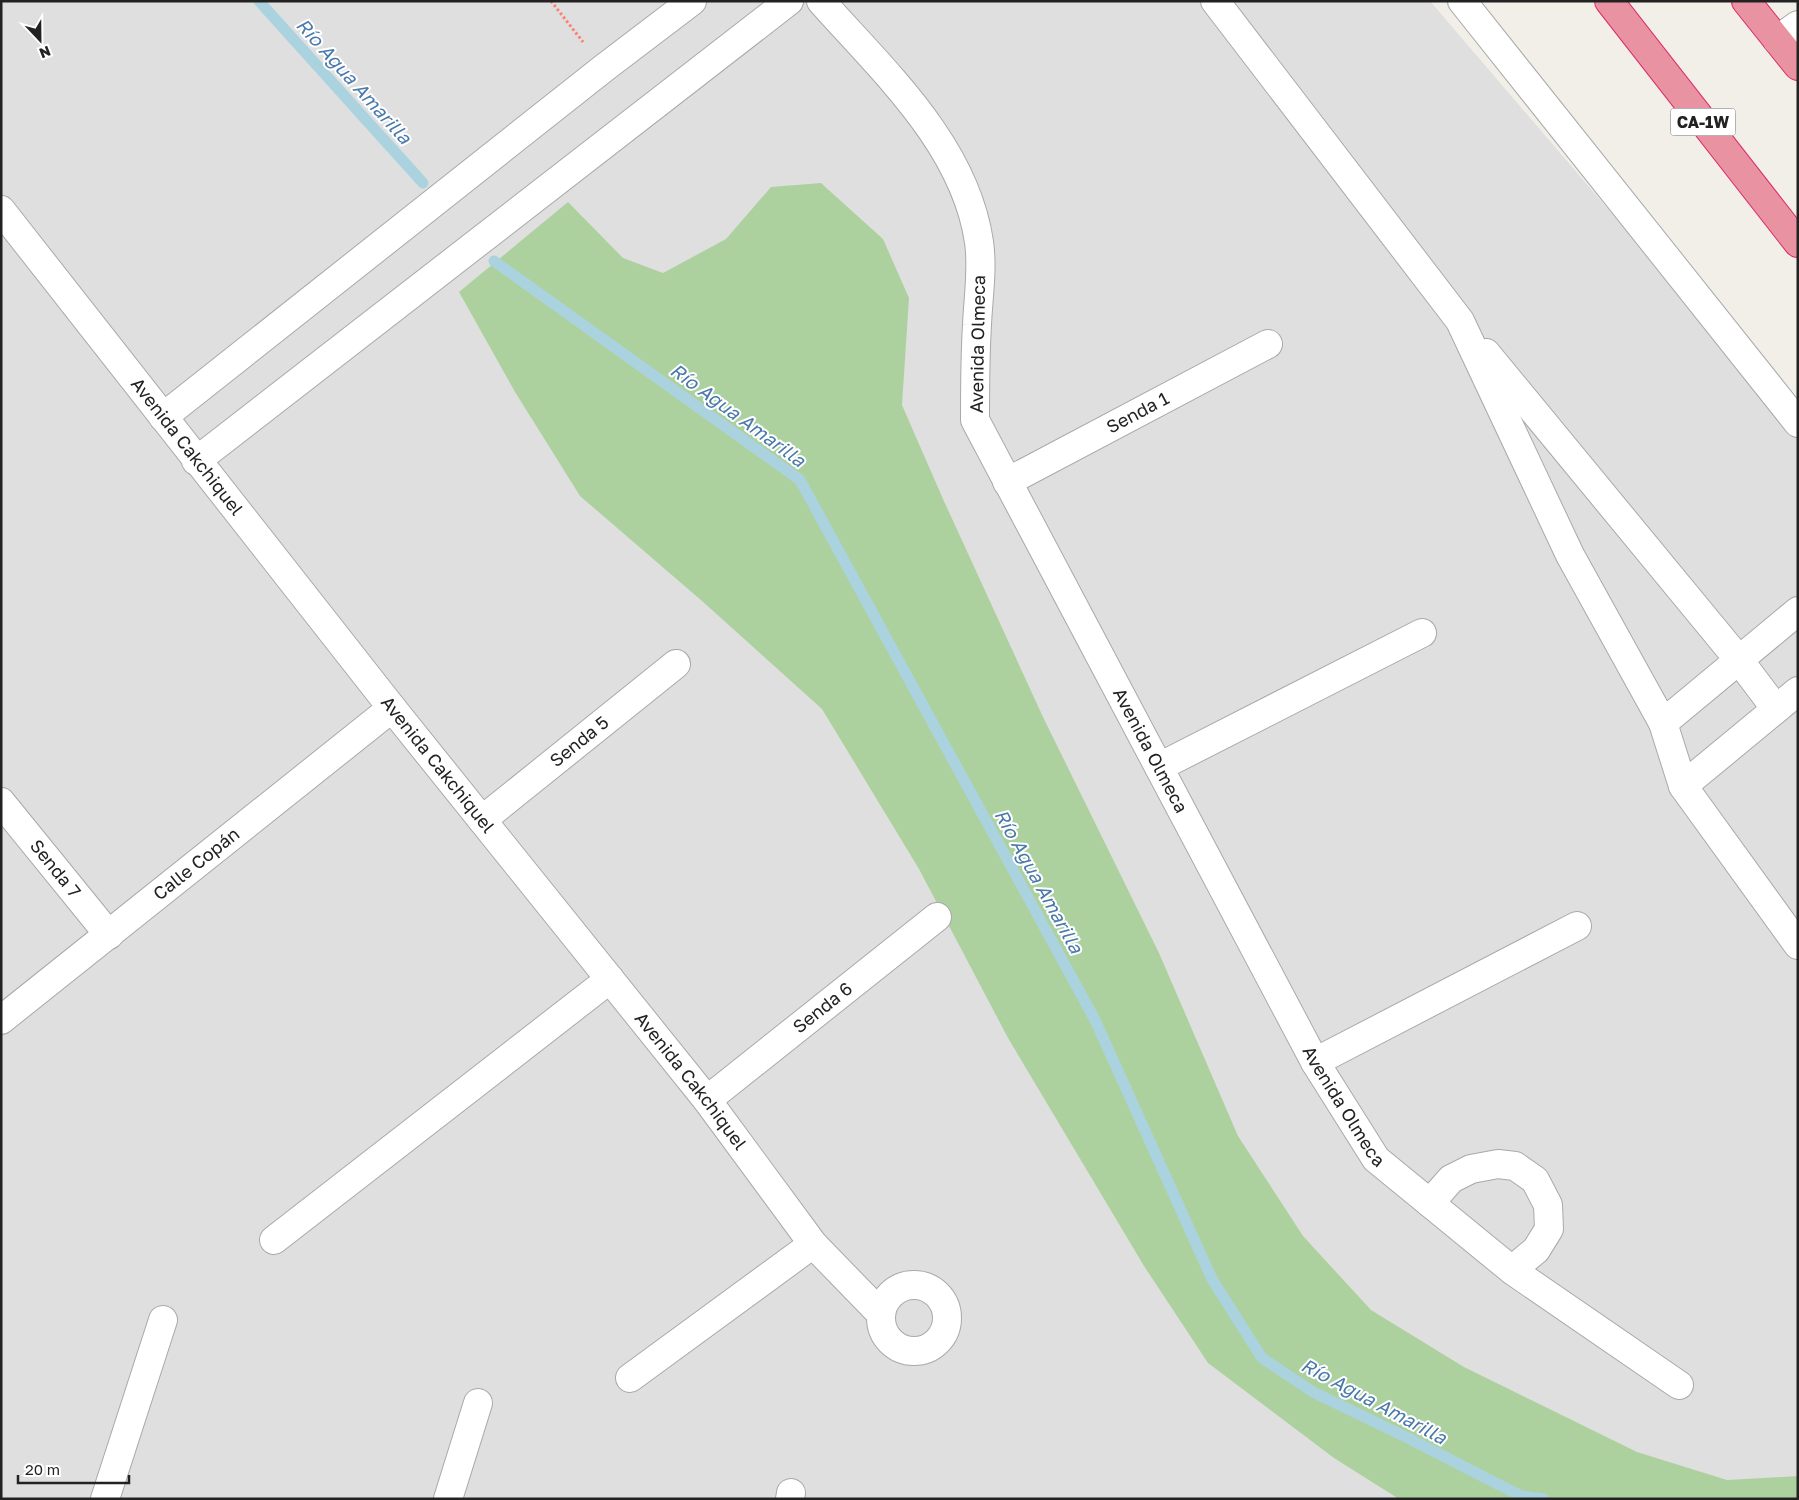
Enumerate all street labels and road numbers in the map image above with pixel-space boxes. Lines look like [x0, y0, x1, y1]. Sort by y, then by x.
road number: CA-1W [1670, 108, 1736, 136]
street label: Avenida Olmeca [965, 275, 989, 413]
street label: Avenida Cakchiquel [127, 373, 249, 520]
street label: Senda 1 [1102, 386, 1173, 437]
street label: Avenida Olmeca [1109, 684, 1193, 816]
street label: Avenida Cakchiquel [377, 691, 500, 837]
street label: Senda 5 [545, 711, 613, 771]
street label: Calle Copán [148, 822, 243, 904]
street label: Senda 7 [26, 835, 86, 902]
street label: Senda 6 [788, 977, 856, 1037]
street label: Avenida Cakchiquel [631, 1007, 752, 1154]
street label: Avenida Olmeca [1298, 1042, 1389, 1171]

